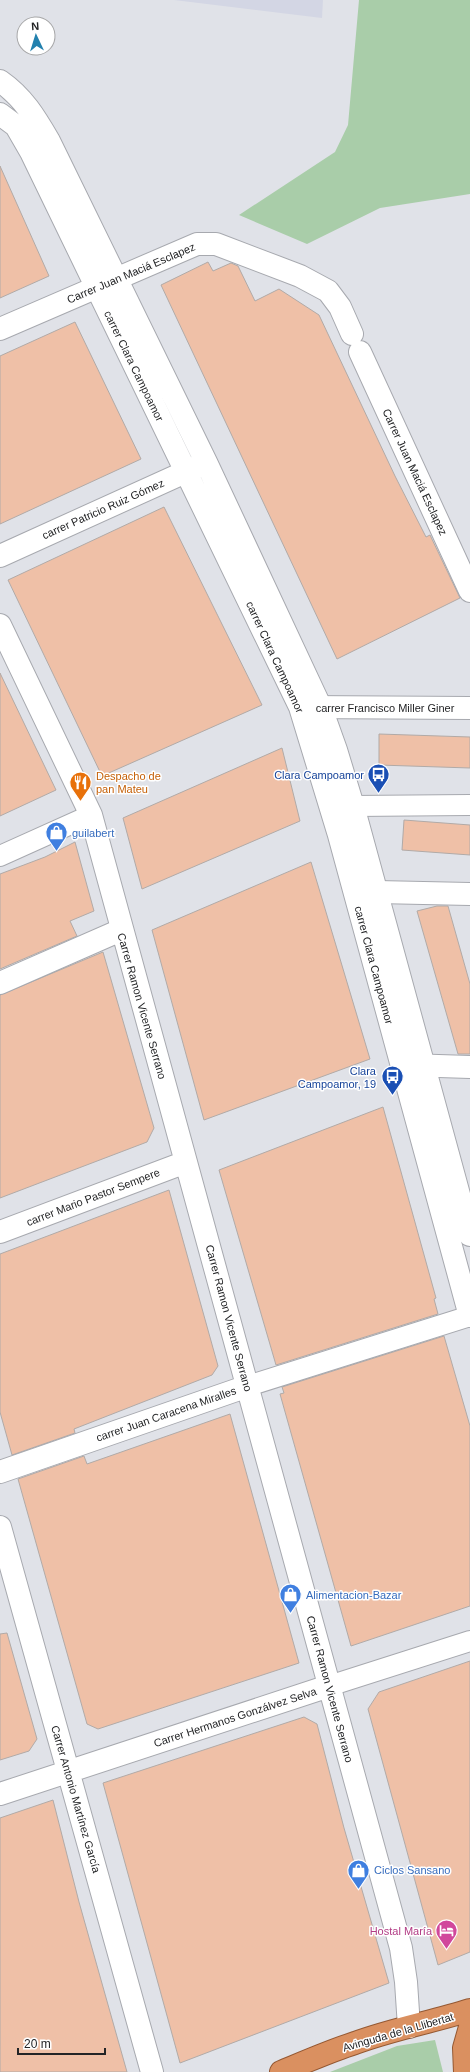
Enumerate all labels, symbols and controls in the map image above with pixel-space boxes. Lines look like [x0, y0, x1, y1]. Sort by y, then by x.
north arrow [16, 16, 56, 56]
text: N [31, 20, 40, 32]
street label: Carrer Juan Maciá Esclapez [65, 240, 197, 306]
street label: carrer Clara Campoamor [102, 309, 166, 424]
street label: Carrer Juan Maciá Esclapez [380, 407, 450, 537]
street label: carrer Patricio Ruiz Gómez [40, 477, 166, 541]
street label: carrer Clara Campoamor [244, 599, 306, 715]
street label: carrer Francisco Miller Giner [316, 702, 455, 714]
bus stop icon: Clara Campoamor [366, 762, 392, 795]
restaurant icon: Despacho de pan Mateu [67, 769, 93, 802]
place label: Clara Campoamor [274, 769, 364, 781]
place label: Despacho de pan Mateu [96, 770, 161, 795]
shop icon: guilabert [44, 820, 70, 853]
place label: guilabert [72, 827, 114, 839]
street label: carrer Clara Campoamor [352, 905, 396, 1026]
street label: Carrer Ramon Vicente Serrano [115, 932, 169, 1080]
bus stop icon: Clara Campoamor, 19 [379, 1064, 405, 1097]
place label: Clara Campoamor, 19 [298, 1065, 377, 1090]
street label: carrer Mario Pastor Sempere [25, 1166, 161, 1228]
street label: Carrer Ramon Vicente Serrano [204, 1243, 254, 1393]
street label: carrer Juan Caracena Miralles [94, 1384, 238, 1444]
shop icon: Alimentacion-Bazar [278, 1582, 304, 1615]
place label: Alimentacion-Bazar [306, 1589, 402, 1601]
street label: Carrer Ramon Vicente Serrano [305, 1614, 355, 1764]
street label: Carrer Hermanos Gonzálvez Selva [152, 1685, 319, 1749]
street label: Carrer Antonio Martínez García [49, 1724, 103, 1875]
shop icon: Ciclos Sansano [345, 1857, 371, 1890]
place label: Ciclos Sansano [374, 1864, 450, 1876]
hotel icon: Hostal María [434, 1918, 460, 1951]
place label: Hostal María [370, 1925, 433, 1937]
street label: Avinguda de la Llibertat [341, 2010, 455, 2054]
scale bar [18, 2030, 105, 2056]
text: 20 m [24, 2037, 51, 2051]

